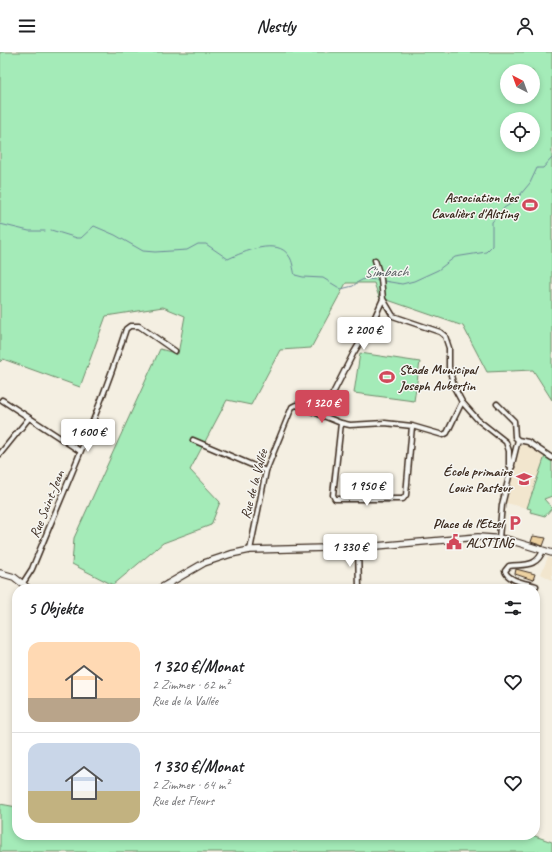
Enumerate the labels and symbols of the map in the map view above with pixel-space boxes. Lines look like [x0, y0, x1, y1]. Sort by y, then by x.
north arrow [500, 64, 540, 104]
place label: Association des Cavalièrs d'Alsting [431, 189, 520, 222]
sports icon: Association des Cavalièrs d'Alsting [521, 196, 539, 214]
water label: Simbach [364, 262, 409, 282]
pin: 2 200 € [327, 317, 401, 351]
place label: Stade Municipal Joseph Aubertin [398, 361, 479, 394]
sports icon: Stade Municipal Joseph Aubertin [378, 368, 396, 386]
pin: 1 320 € [285, 390, 359, 424]
pin: 1 600 € [51, 419, 125, 453]
street label: Rue de la Vallée [237, 446, 272, 521]
place label: École primaire Louis Pasteur [443, 463, 514, 496]
street label: Rue Saint-Jean [26, 467, 69, 540]
school or university icon: École primaire Louis Pasteur [515, 470, 533, 488]
pin: 1 950 € [330, 473, 404, 507]
parking icon: Place de l'Etzel [506, 514, 524, 532]
place label: Place de l'Etzel [433, 515, 506, 532]
public building icon: ALSTING [445, 533, 463, 551]
pin: 1 330 € [313, 534, 387, 568]
place label: ALSTING [466, 534, 516, 551]

